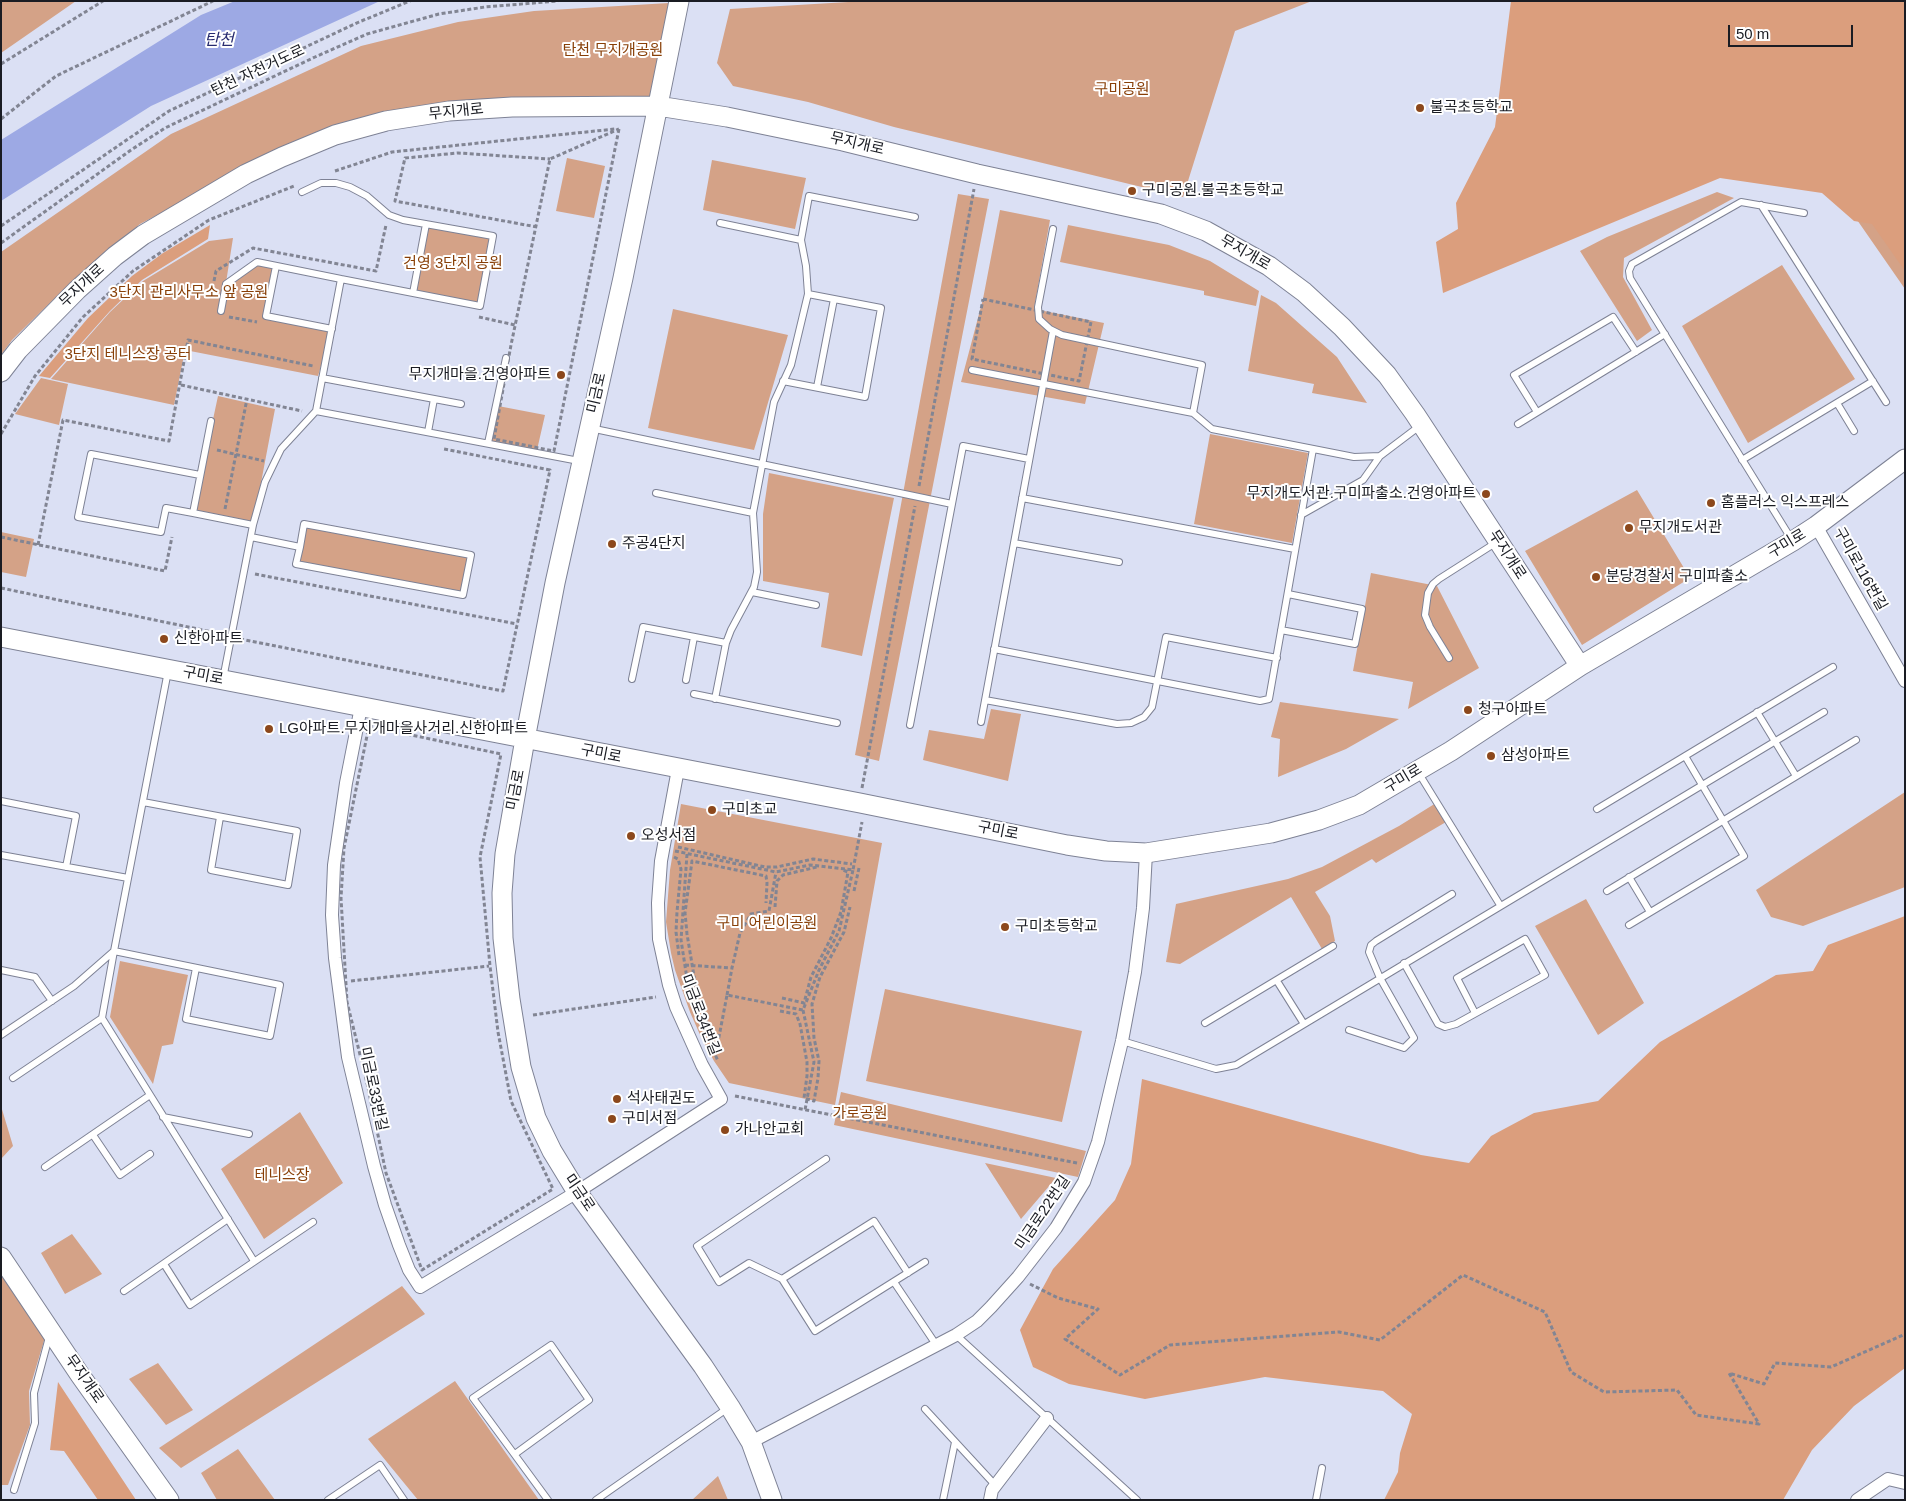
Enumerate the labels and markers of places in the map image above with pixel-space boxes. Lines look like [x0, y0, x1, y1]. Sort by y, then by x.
place label: 불곡초등학교 [1430, 99, 1513, 117]
marker: 불곡초등학교 [1414, 102, 1426, 114]
place label: 구미공원.불곡초등학교 [1142, 182, 1284, 200]
marker: 구미공원.불곡초등학교 [1126, 185, 1138, 197]
place label: 무지개마을.건영아파트 [409, 366, 551, 384]
marker: 무지개마을.건영아파트 [555, 369, 567, 381]
place label: 무지개도서관.구미파출소.건영아파트 [1247, 485, 1476, 503]
marker: 무지개도서관.구미파출소.건영아파트 [1480, 488, 1492, 500]
place label: 홈플러스 익스프레스 [1721, 494, 1849, 512]
marker: 홈플러스 익스프레스 [1705, 497, 1717, 509]
place label: 무지개도서관 [1639, 519, 1722, 537]
marker: 무지개도서관 [1623, 522, 1635, 534]
place label: 주공4단지 [622, 535, 686, 553]
marker: 주공4단지 [606, 538, 618, 550]
place label: 분당경찰서 구미파출소 [1606, 568, 1748, 586]
marker: 분당경찰서 구미파출소 [1590, 571, 1602, 583]
place label: 신한아파트 [174, 630, 243, 648]
marker: 신한아파트 [158, 633, 170, 645]
place label: 청구아파트 [1478, 701, 1547, 719]
marker: 청구아파트 [1462, 704, 1474, 716]
place label: LG아파트.무지개마을사거리.신한아파트 [279, 720, 528, 738]
marker: LG아파트.무지개마을사거리.신한아파트 [263, 723, 275, 735]
place label: 삼성아파트 [1501, 747, 1570, 765]
marker: 삼성아파트 [1485, 750, 1497, 762]
place label: 구미초교 [722, 801, 777, 819]
marker: 구미초교 [706, 804, 718, 816]
place label: 오성서점 [641, 827, 696, 845]
marker: 오성서점 [625, 830, 637, 842]
place label: 구미초등학교 [1015, 918, 1098, 936]
marker: 구미초등학교 [999, 921, 1011, 933]
place label: 석사태권도 [627, 1090, 696, 1108]
marker: 석사태권도 [611, 1093, 623, 1105]
place label: 구미서점 [622, 1110, 677, 1128]
marker: 구미서점 [606, 1113, 618, 1125]
place label: 가나안교회 [735, 1121, 804, 1139]
marker: 가나안교회 [719, 1124, 731, 1136]

